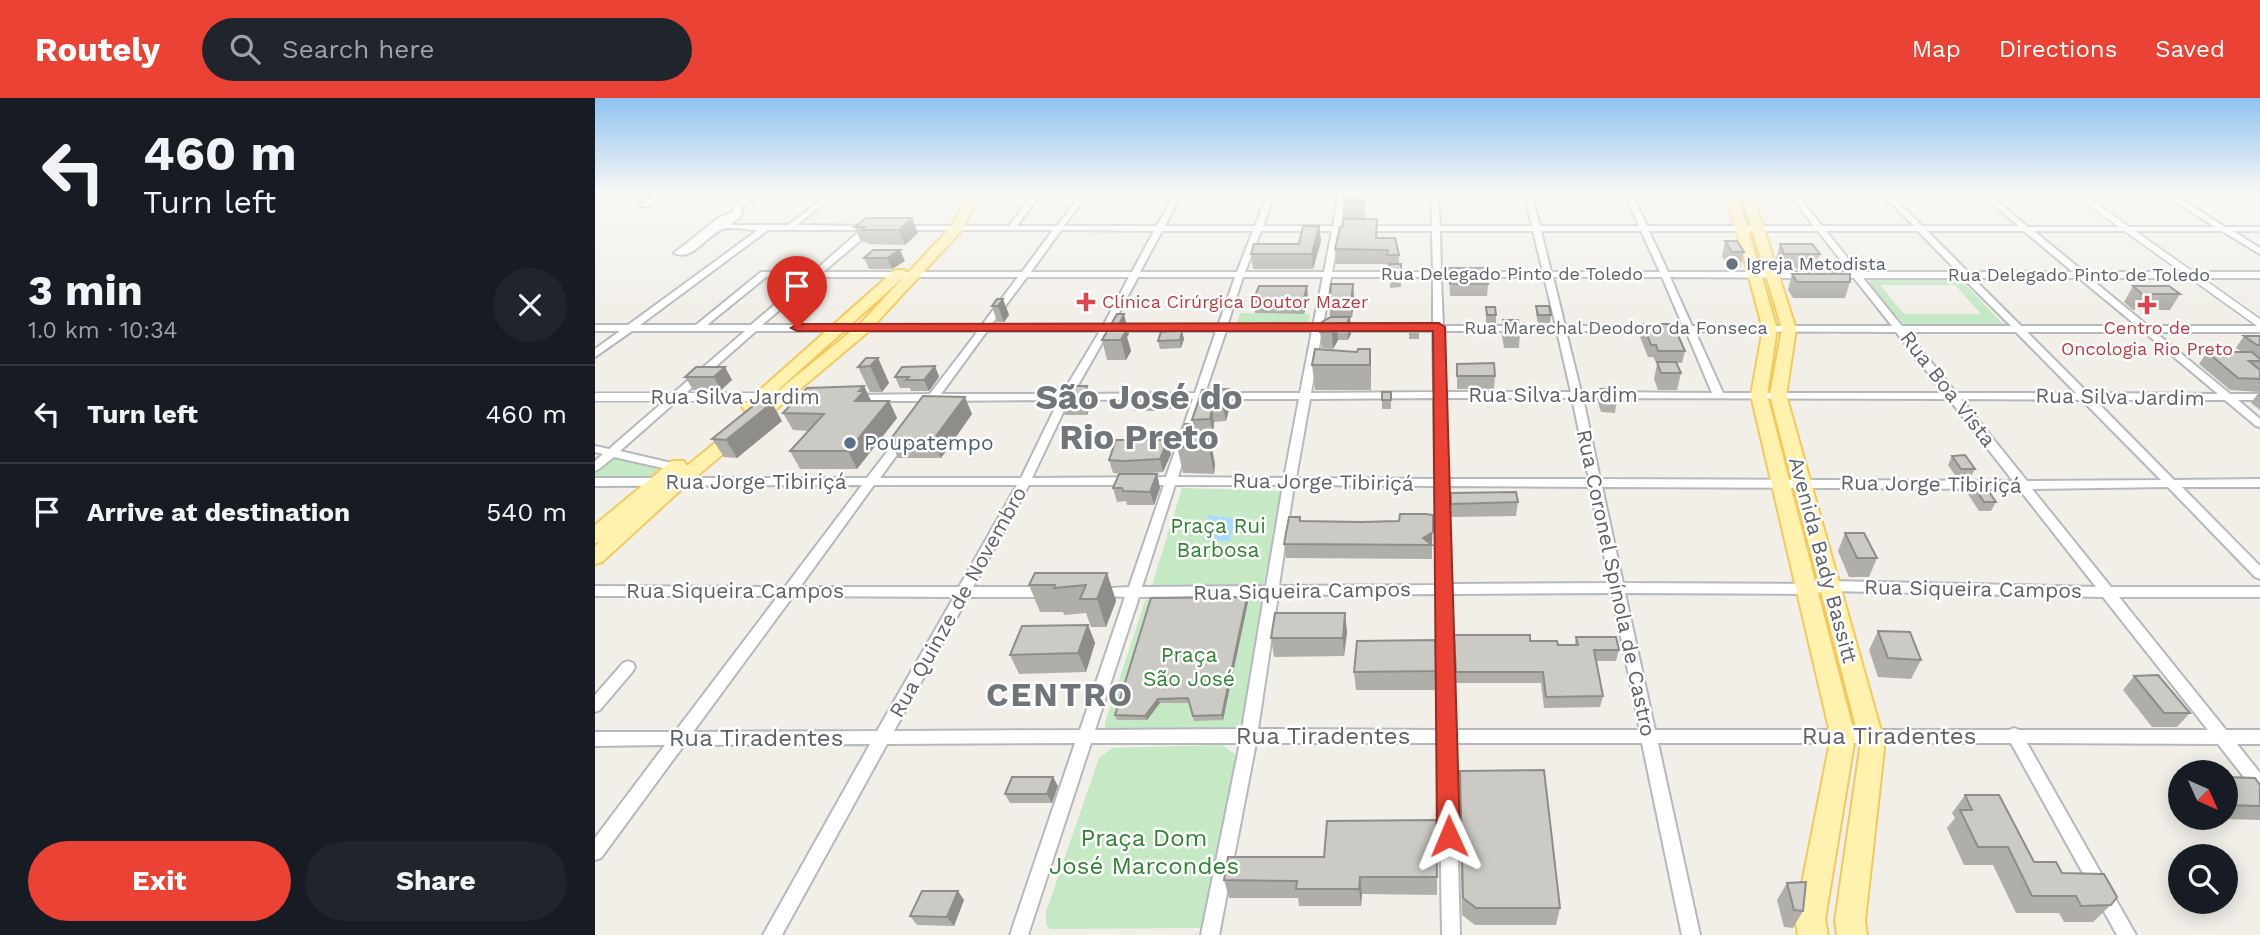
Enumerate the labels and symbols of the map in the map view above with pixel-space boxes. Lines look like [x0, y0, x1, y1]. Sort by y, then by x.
place label: Igreja Metodista [1746, 253, 1886, 274]
pin [767, 256, 827, 328]
marker: Igreja Metodista [1724, 256, 1740, 272]
street label: Rua Delegado Pinto de Toledo [1381, 263, 1643, 284]
street label: Rua Delegado Pinto de Toledo [1948, 264, 2210, 285]
place label: Clínica Cirúrgica Doutor Mazer [1102, 291, 1368, 312]
marker: Clínica Cirúrgica Doutor Mazer [1076, 292, 1096, 312]
marker: Centro de Oncologia Rio Preto [2137, 295, 2157, 315]
street label: Rua Marechal Deodoro da Fonseca [1464, 317, 1768, 338]
place label: Centro de Oncologia Rio Preto [2061, 317, 2233, 359]
street label: Rua Boa Vista [1895, 326, 2002, 452]
district label: São José do Rio Preto [1035, 376, 1243, 458]
street label: Rua Silva Jardim [1468, 382, 1638, 407]
street label: Rua Silva Jardim [2035, 383, 2205, 410]
street label: Rua Silva Jardim [650, 384, 820, 409]
street label: Rua Coronel Spínola de Castro [1572, 427, 1661, 739]
place label: Poupatempo [864, 430, 994, 455]
marker: Poupatempo [842, 435, 858, 451]
street label: Avenida Bady Bassitt [1784, 454, 1863, 666]
street label: Rua Jorge Tibiriçá [1232, 467, 1414, 496]
street label: Rua Jorge Tibiriçá [665, 469, 847, 494]
street label: Rua Jorge Tibiriçá [1840, 469, 2022, 498]
street label: Rua Quinze de Novembro [884, 482, 1032, 722]
park label: Praça Rui Barbosa [1170, 513, 1266, 562]
street label: Rua Siqueira Campos [1864, 574, 2082, 603]
street label: Rua Siqueira Campos [1193, 576, 1411, 605]
street label: Rua Siqueira Campos [626, 578, 844, 603]
park label: Praça São José [1143, 642, 1235, 691]
district label: CENTRO [986, 675, 1134, 714]
street label: Rua Tiradentes [1236, 722, 1410, 750]
street label: Rua Tiradentes [1802, 722, 1976, 750]
street label: Rua Tiradentes [669, 724, 843, 752]
north arrow [2168, 760, 2238, 830]
position arrow [1412, 799, 1486, 873]
park label: Praça Dom José Marcondes [1049, 824, 1239, 880]

